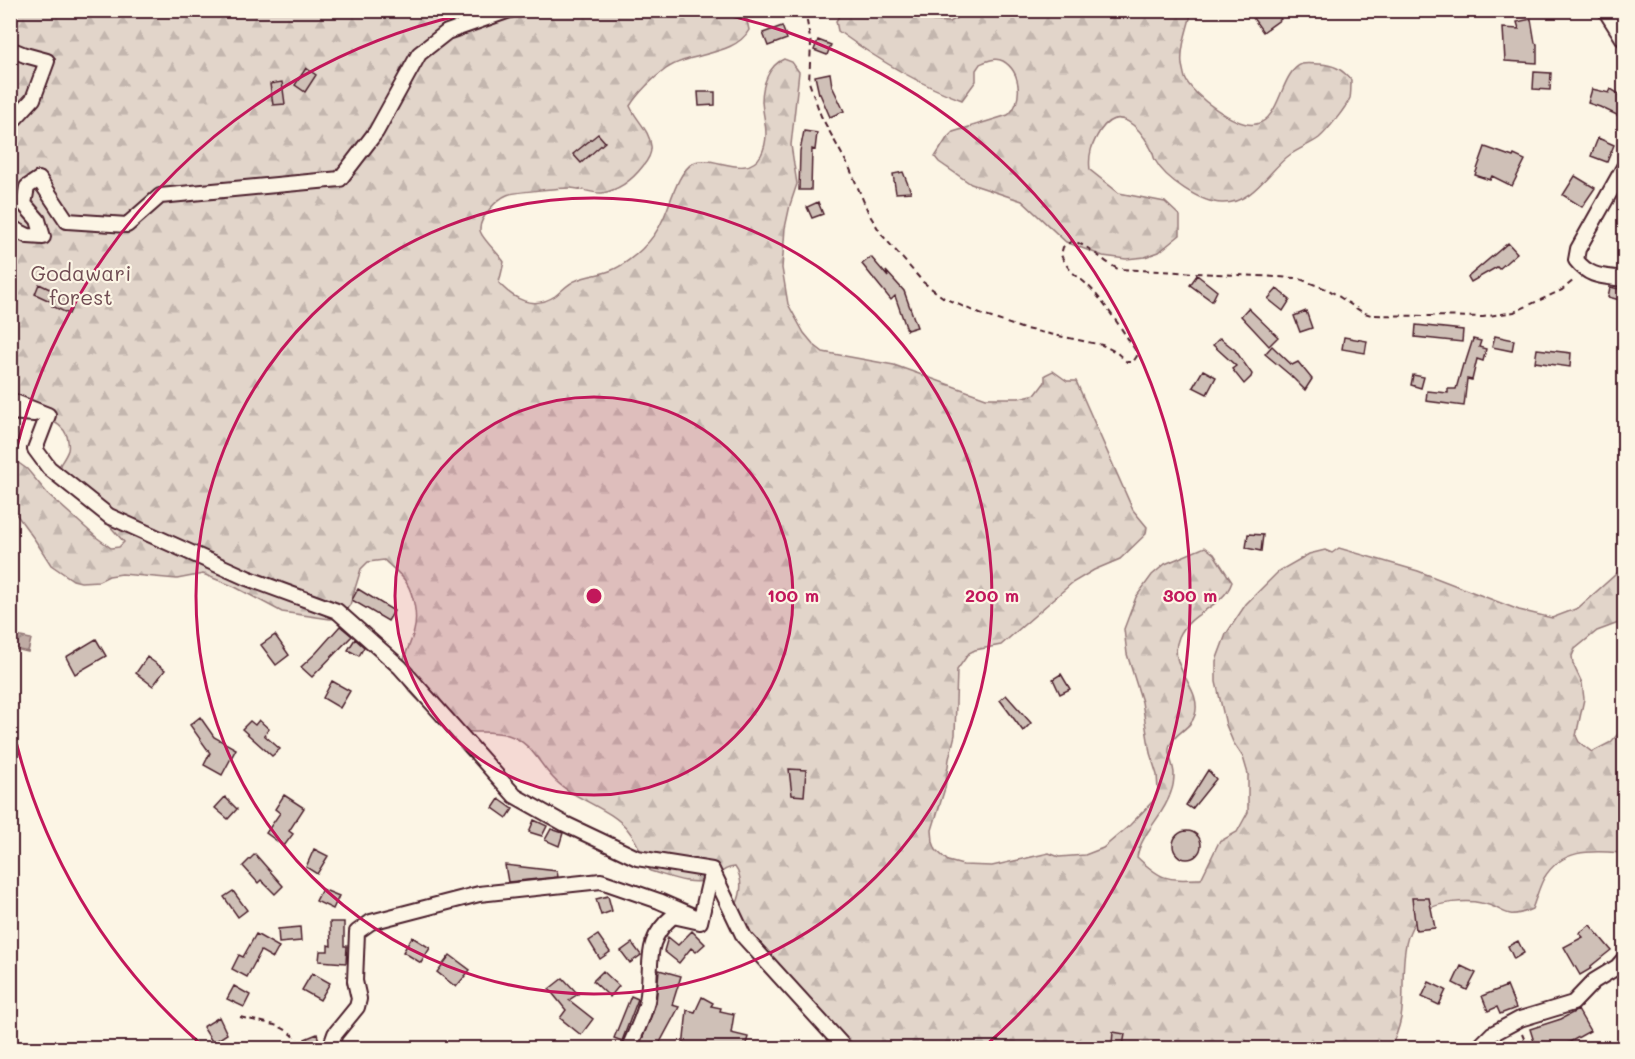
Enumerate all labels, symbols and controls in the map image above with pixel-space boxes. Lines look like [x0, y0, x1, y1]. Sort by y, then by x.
park label: Godawari forest [31, 259, 131, 310]
text: 100 m [767, 583, 819, 607]
text: 200 m [965, 583, 1019, 607]
text: 300 m [1163, 583, 1217, 607]
centre of rings [584, 586, 604, 606]

